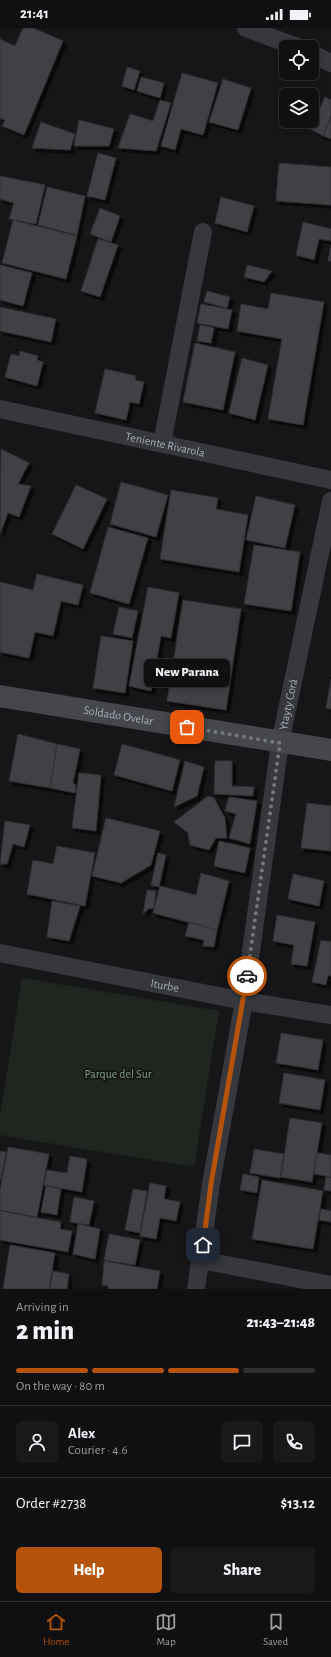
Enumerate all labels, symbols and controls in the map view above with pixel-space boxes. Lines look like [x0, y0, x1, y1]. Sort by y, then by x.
text: 21:41 [20, 6, 49, 21]
map controls [279, 40, 319, 128]
button: locate [279, 40, 319, 80]
button: layers [279, 88, 319, 128]
street label: Teniente Rivarola [124, 430, 206, 459]
callout: New Parana [144, 659, 230, 687]
text: New Parana [155, 666, 219, 679]
street label: Ytayty Corá [277, 677, 299, 731]
street label: Soldado Ovelar [83, 704, 154, 727]
pin [170, 710, 204, 744]
icon: bag [176, 716, 198, 738]
courier [227, 956, 267, 996]
icon: car [236, 965, 258, 987]
street label: Iturbe [150, 977, 180, 994]
park label: Parque del Sur [84, 1068, 152, 1080]
pin [186, 1228, 220, 1262]
icon: home [192, 1234, 214, 1256]
text: Arriving in [16, 1301, 69, 1314]
text: 21:43–21:48 [246, 1315, 315, 1330]
text: 2 min [16, 1318, 74, 1344]
text: On the way · 80 m [16, 1380, 105, 1393]
button: person [16, 1421, 58, 1463]
button: chat [221, 1421, 263, 1463]
button: phone [273, 1421, 315, 1463]
text: Alex [68, 1426, 95, 1441]
text: Courier · 4.6 [68, 1444, 128, 1457]
text: Order #2738 [16, 1496, 86, 1511]
text: $13.12 [280, 1496, 315, 1511]
button: Help [16, 1547, 162, 1593]
button: Share [170, 1547, 315, 1593]
tab: Home [43, 1611, 69, 1648]
tab: Map [155, 1611, 177, 1648]
tab: Saved [263, 1611, 288, 1648]

